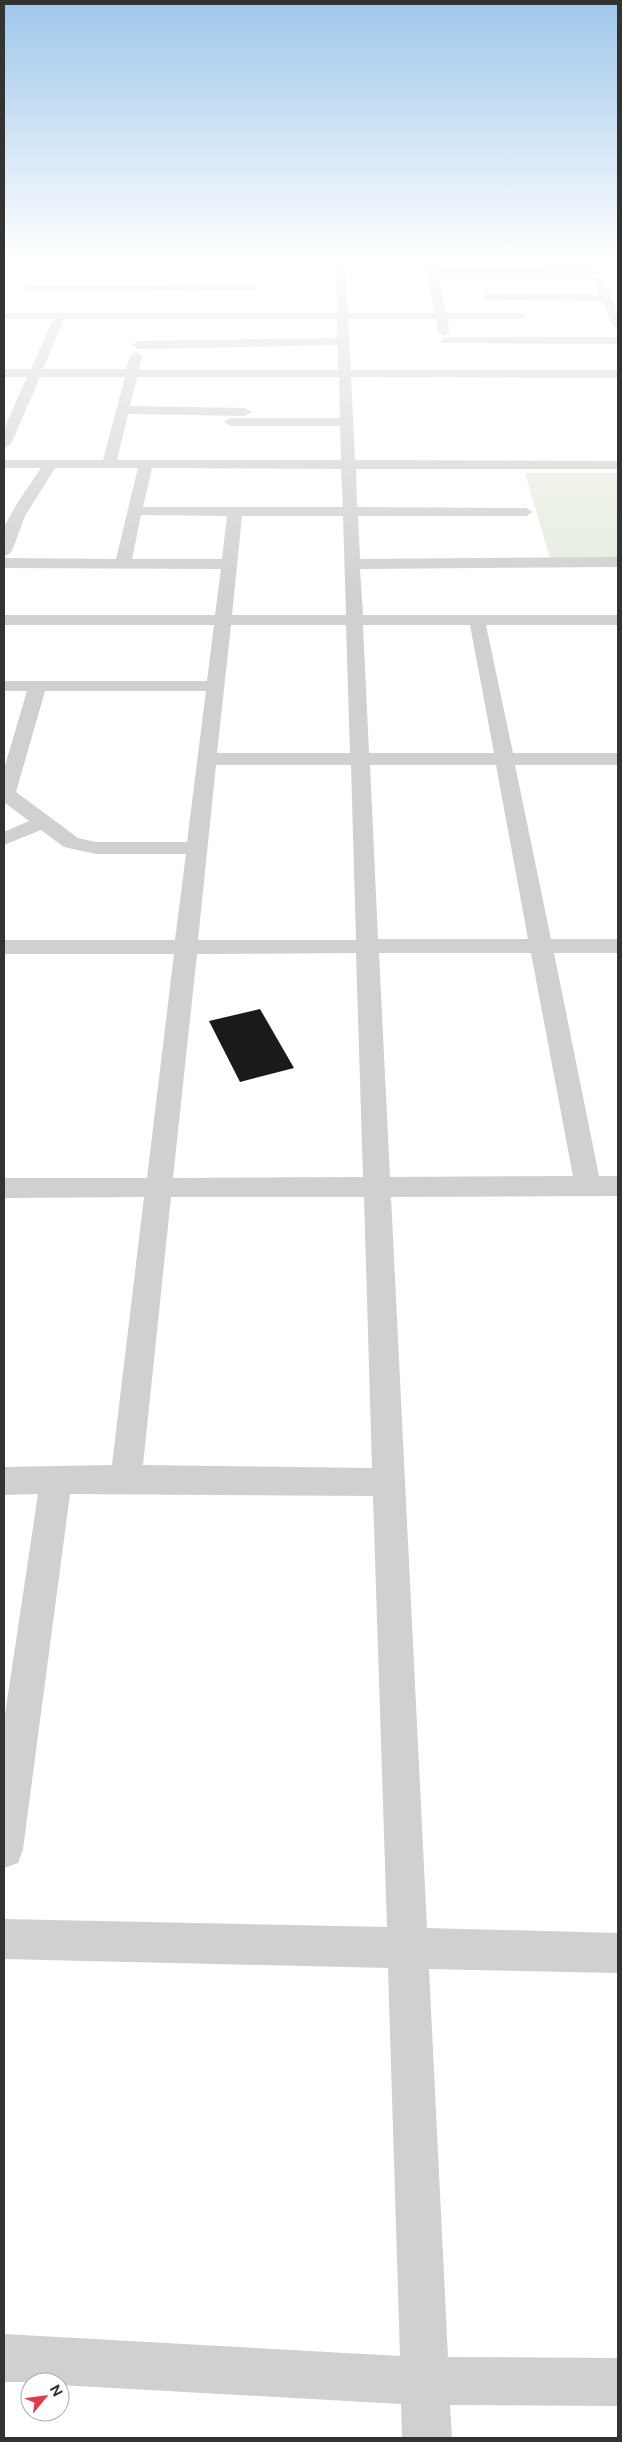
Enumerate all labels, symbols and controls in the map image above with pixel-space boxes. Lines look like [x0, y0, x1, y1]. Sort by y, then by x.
north arrow [20, 2372, 70, 2422]
text: N [47, 2382, 66, 2399]

